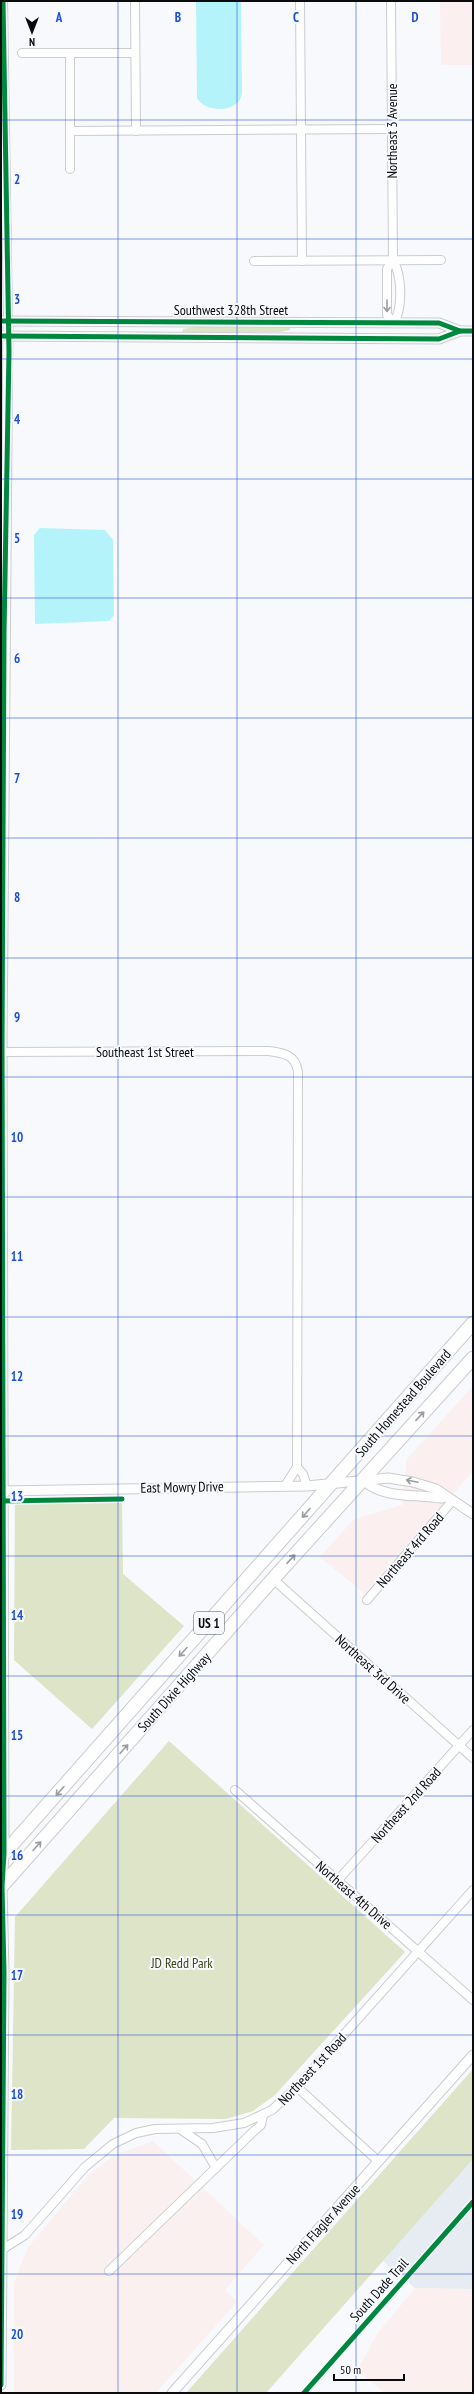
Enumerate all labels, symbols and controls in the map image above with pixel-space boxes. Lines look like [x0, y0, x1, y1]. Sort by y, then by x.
text: A [55, 9, 63, 26]
text: B [175, 9, 181, 26]
text: C [293, 9, 299, 26]
text: D [412, 9, 419, 26]
north arrow [12, 12, 52, 52]
text: N [29, 35, 35, 49]
street label: Northeast 3 Avenue [383, 83, 401, 179]
text: 2 [14, 171, 20, 188]
text: 3 [14, 291, 20, 308]
one-way arrow [383, 299, 391, 312]
street label: Southwest 328th Street [174, 301, 288, 319]
text: 4 [14, 411, 21, 428]
text: 5 [14, 530, 20, 547]
text: 6 [14, 650, 20, 667]
text: 7 [14, 770, 20, 787]
text: 8 [14, 889, 20, 906]
text: 9 [14, 1009, 20, 1026]
street label: Southeast 1st Street [96, 1043, 194, 1061]
text: 10 [11, 1129, 23, 1146]
text: 11 [11, 1248, 23, 1265]
street label: South Homestead Boulevard [351, 1345, 455, 1461]
text: 12 [11, 1368, 23, 1385]
one-way arrow [415, 1411, 425, 1421]
street label: East Mowry Drive [140, 1477, 224, 1497]
one-way arrow [405, 1477, 418, 1485]
text: 13 [11, 1488, 23, 1505]
one-way arrow [302, 1508, 311, 1518]
street label: Northeast 4rd Road [372, 1509, 448, 1591]
one-way arrow [286, 1555, 295, 1565]
text: 14 [11, 1607, 24, 1624]
road number: US 1 [194, 1612, 224, 1634]
street label: Northeast 3rd Drive [332, 1630, 415, 1708]
one-way arrow [178, 1647, 188, 1657]
street label: South Dixie Highway [134, 1648, 215, 1736]
text: 15 [11, 1727, 23, 1744]
one-way arrow [119, 1744, 128, 1754]
street label: Northeast 2nd Road [367, 1763, 445, 1847]
one-way arrow [56, 1785, 65, 1795]
one-way arrow [33, 1841, 42, 1852]
text: 16 [11, 1847, 23, 1864]
street label: Northeast 4th Drive [312, 1857, 396, 1933]
park label: JD Redd Park [150, 1954, 213, 1972]
text: 17 [11, 1967, 23, 1984]
street label: Northeast 1st Road [274, 2029, 350, 2109]
text: 18 [11, 2086, 23, 2103]
street label: North Flagler Avenue [282, 2180, 364, 2268]
text: 19 [11, 2206, 23, 2223]
street label: South Dade Trail [346, 2254, 413, 2325]
text: 20 [11, 2326, 23, 2343]
scale bar [334, 2356, 404, 2382]
text: 50 m [340, 2362, 361, 2377]

